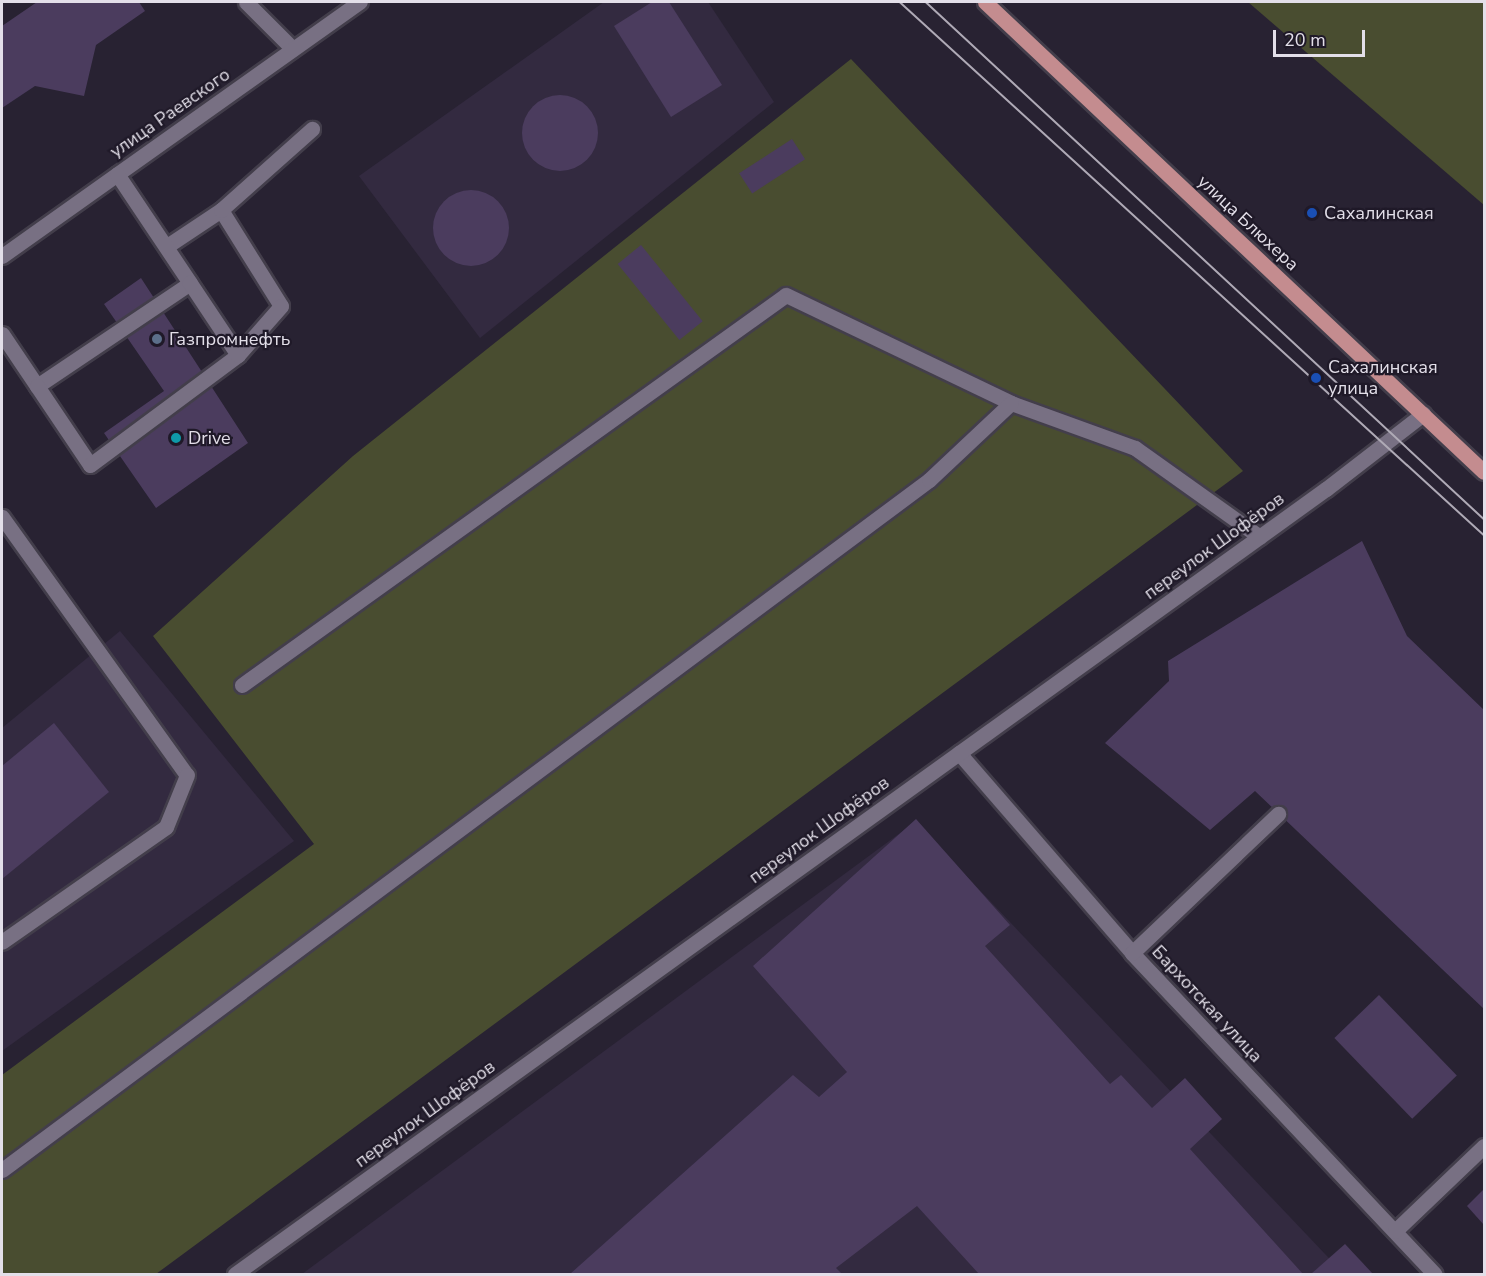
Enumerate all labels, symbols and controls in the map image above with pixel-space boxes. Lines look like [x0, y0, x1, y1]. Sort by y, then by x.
scale bar [1276, 18, 1368, 56]
text: 20 m [1284, 28, 1326, 52]
street label: улица Раевского [106, 64, 234, 162]
street label: улица Блюхера [1193, 171, 1303, 275]
place label: Сахалинская [1324, 202, 1434, 224]
marker: Сахалинская [1305, 206, 1319, 220]
place label: Газпромнефть [169, 328, 290, 350]
marker: Газпромнефть [150, 332, 164, 346]
place label: Сахалинская улица [1328, 357, 1438, 400]
marker: Сахалинская улица [1309, 371, 1323, 385]
place label: Drive [188, 427, 231, 449]
marker: Drive [169, 431, 183, 445]
street label: переулок Шофёров [1140, 488, 1288, 604]
street label: переулок Шофёров [745, 772, 893, 888]
street label: Бархотская улица [1147, 941, 1267, 1067]
street label: переулок Шофёров [351, 1056, 499, 1172]

